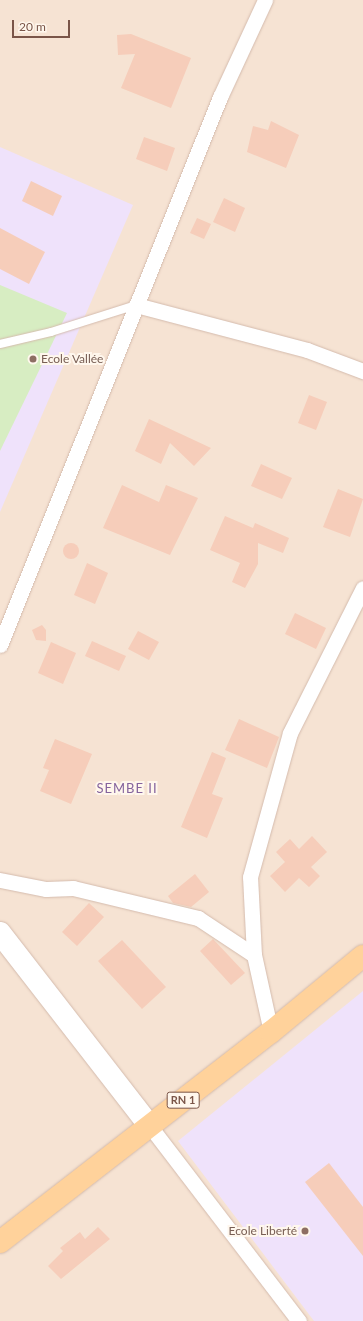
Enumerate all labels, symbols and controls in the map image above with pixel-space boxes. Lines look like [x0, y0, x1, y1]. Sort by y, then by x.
scale bar [14, 12, 72, 38]
text: 20 m [19, 19, 46, 34]
place label: Ecole Vallée [41, 352, 104, 366]
marker: Ecole Vallée [28, 354, 38, 364]
district label: SEMBE II [96, 780, 158, 796]
road number: RN 1 [166, 1091, 200, 1109]
place label: Ecole Liberté [229, 1224, 297, 1238]
marker: Ecole Liberté [300, 1226, 310, 1236]

